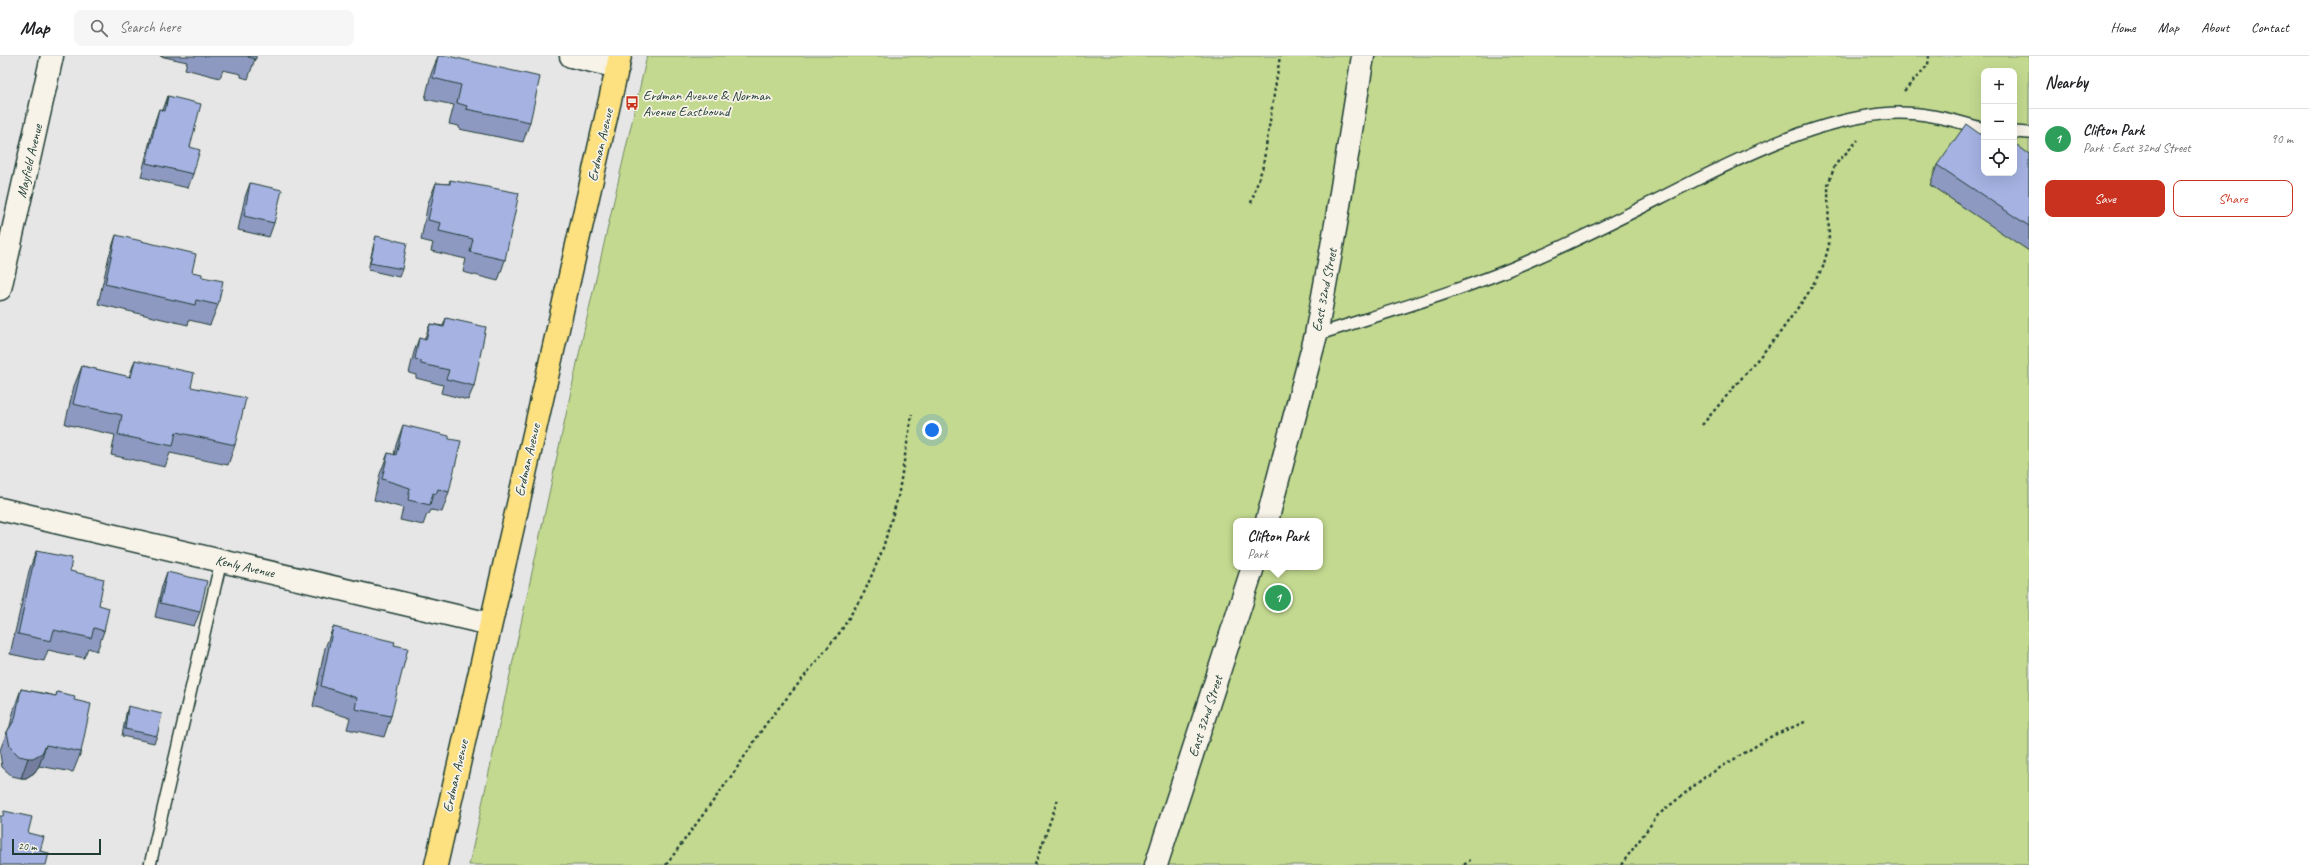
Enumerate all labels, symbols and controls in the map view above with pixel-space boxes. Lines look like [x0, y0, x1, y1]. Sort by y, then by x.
search box [74, 10, 354, 46]
text: Map [20, 16, 50, 40]
icon: search [88, 17, 110, 39]
text: Search here [120, 18, 181, 37]
text: Home [2110, 19, 2136, 36]
text: Map [2158, 19, 2179, 36]
text: About [2201, 19, 2229, 36]
text: Contact [2251, 19, 2289, 36]
map controls [1981, 68, 2017, 176]
button: + [1981, 68, 2017, 104]
text: Nearby [2045, 72, 2088, 93]
place label: Erdman Avenue & Norman Avenue Eastbound [643, 87, 771, 120]
bus stop icon: Erdman Avenue & Norman Avenue Eastbound [624, 95, 640, 111]
button: − [1981, 104, 2017, 140]
street label: Erdman Avenue [584, 106, 617, 183]
street label: Mayfield Avenue [13, 121, 47, 200]
text: Clifton Park [2083, 121, 2144, 140]
text: 1 [2055, 131, 2061, 147]
text: 90 m [2271, 131, 2293, 147]
button: locate [1981, 140, 2017, 176]
text: Park · East 32nd Street [2083, 140, 2191, 156]
button: Save [2045, 180, 2165, 217]
button: Share [2173, 180, 2293, 217]
street label: East 32nd Street [1308, 246, 1341, 333]
your location [922, 420, 942, 440]
street label: Erdman Avenue [511, 421, 544, 498]
popup [1233, 518, 1323, 570]
text: Clifton Park [1247, 527, 1309, 546]
text: Park [1247, 546, 1268, 562]
street label: Kenly Avenue [214, 551, 277, 582]
pin: 1 [1265, 583, 1291, 613]
street label: East 32nd Street [1184, 672, 1227, 759]
street label: Erdman Avenue [439, 737, 472, 814]
scale bar [12, 837, 101, 856]
text: 20 m [18, 839, 37, 853]

